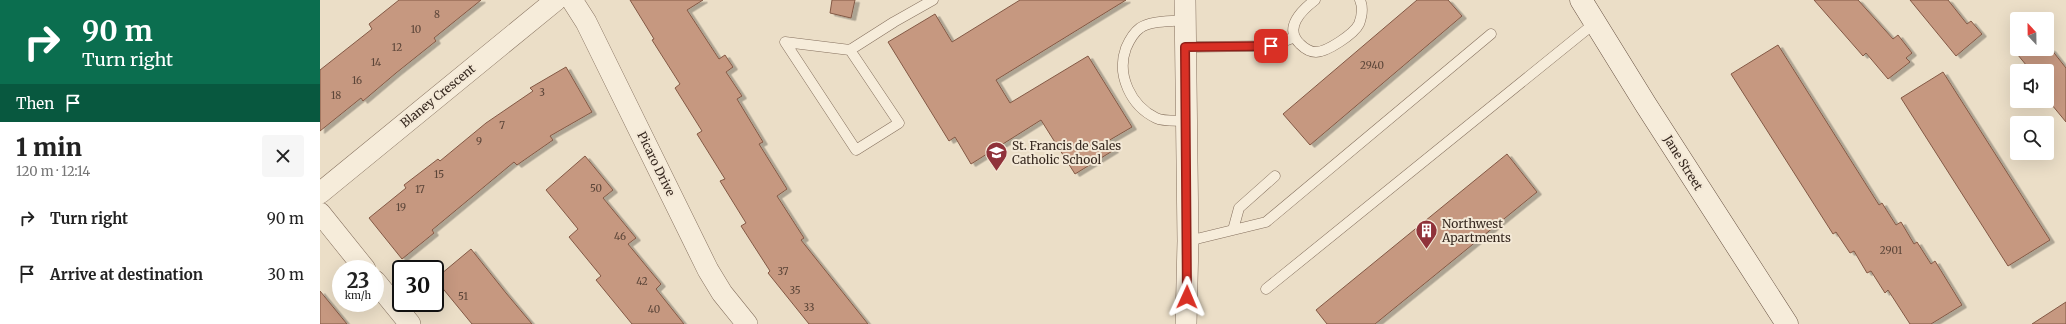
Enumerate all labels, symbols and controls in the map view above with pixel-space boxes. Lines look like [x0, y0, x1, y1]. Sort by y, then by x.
house number: 8 [434, 8, 440, 21]
north arrow [2010, 12, 2054, 56]
map controls [2010, 12, 2054, 160]
text: 90 m [82, 13, 153, 49]
icon: right [16, 16, 68, 68]
house number: 10 [411, 23, 421, 36]
pin [1254, 29, 1288, 63]
icon: arrive [1260, 35, 1282, 57]
house number: 12 [392, 41, 402, 54]
text: Turn right [82, 48, 173, 71]
house number: 14 [371, 56, 381, 69]
house number: 2940 [1360, 59, 1384, 72]
street label: Blaney Crescent [397, 61, 478, 130]
button: sound [2010, 64, 2054, 108]
house number: 16 [352, 74, 362, 87]
house number: 3 [539, 86, 545, 99]
house number: 18 [331, 89, 341, 102]
icon: arrive [62, 92, 84, 114]
text: Then [16, 94, 54, 113]
button: search [2010, 116, 2054, 160]
house number: 7 [499, 119, 505, 132]
street label: Picaro Drive [634, 129, 679, 199]
text: 1 min [16, 132, 82, 163]
street label: Jane Street [1660, 132, 1706, 193]
button: close [262, 135, 304, 177]
house number: 9 [476, 135, 482, 148]
place label: St. Francis de Sales Catholic School [1012, 138, 1121, 167]
school or university icon: St. Francis de Sales Catholic School [983, 140, 1009, 173]
text: 120 m · 12:14 [16, 163, 90, 180]
house number: 15 [434, 168, 444, 181]
house number: 50 [590, 182, 602, 195]
house number: 17 [415, 183, 425, 196]
house number: 19 [396, 201, 406, 214]
icon: right [16, 207, 38, 229]
text: Turn right [50, 209, 128, 228]
text: 90 m [267, 209, 304, 228]
place label: Northwest Apartments [1441, 216, 1511, 245]
building icon: Northwest Apartments [1413, 218, 1439, 251]
house number: 46 [614, 230, 626, 243]
house number: 2901 [1880, 244, 1903, 257]
speed limit sign: 30 [392, 260, 444, 312]
icon: arrive [16, 263, 38, 285]
text: Arrive at destination [50, 265, 203, 284]
text: 30 m [267, 265, 304, 284]
house number: 37 [777, 265, 789, 278]
text: 23 [347, 268, 369, 293]
house number: 42 [636, 275, 648, 288]
position arrow [1166, 276, 1208, 318]
house number: 35 [789, 284, 801, 297]
text: km/h [345, 289, 371, 302]
house number: 51 [458, 290, 468, 303]
house number: 33 [804, 301, 815, 314]
house number: 40 [648, 303, 660, 316]

